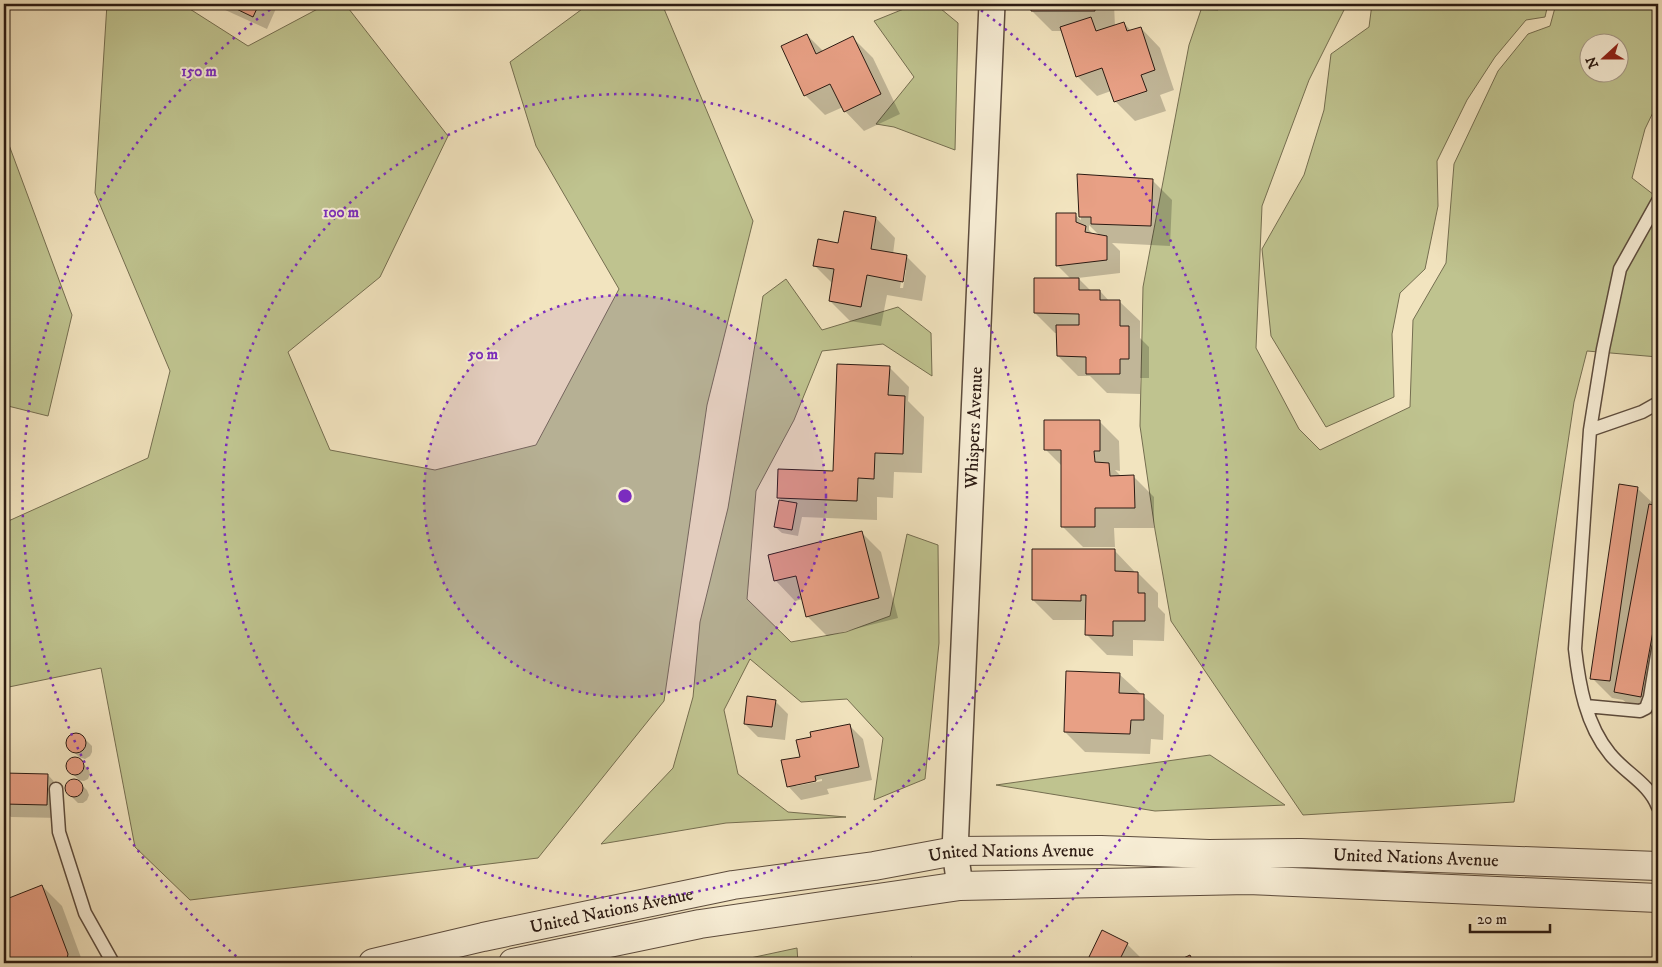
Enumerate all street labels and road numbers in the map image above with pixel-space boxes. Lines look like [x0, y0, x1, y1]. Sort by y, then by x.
street label: Whispers Avenue [961, 366, 988, 490]
street label: United Nations Avenue [927, 840, 1094, 868]
street label: United Nations Avenue [1332, 844, 1499, 872]
street label: United Nations Avenue [528, 884, 695, 939]

